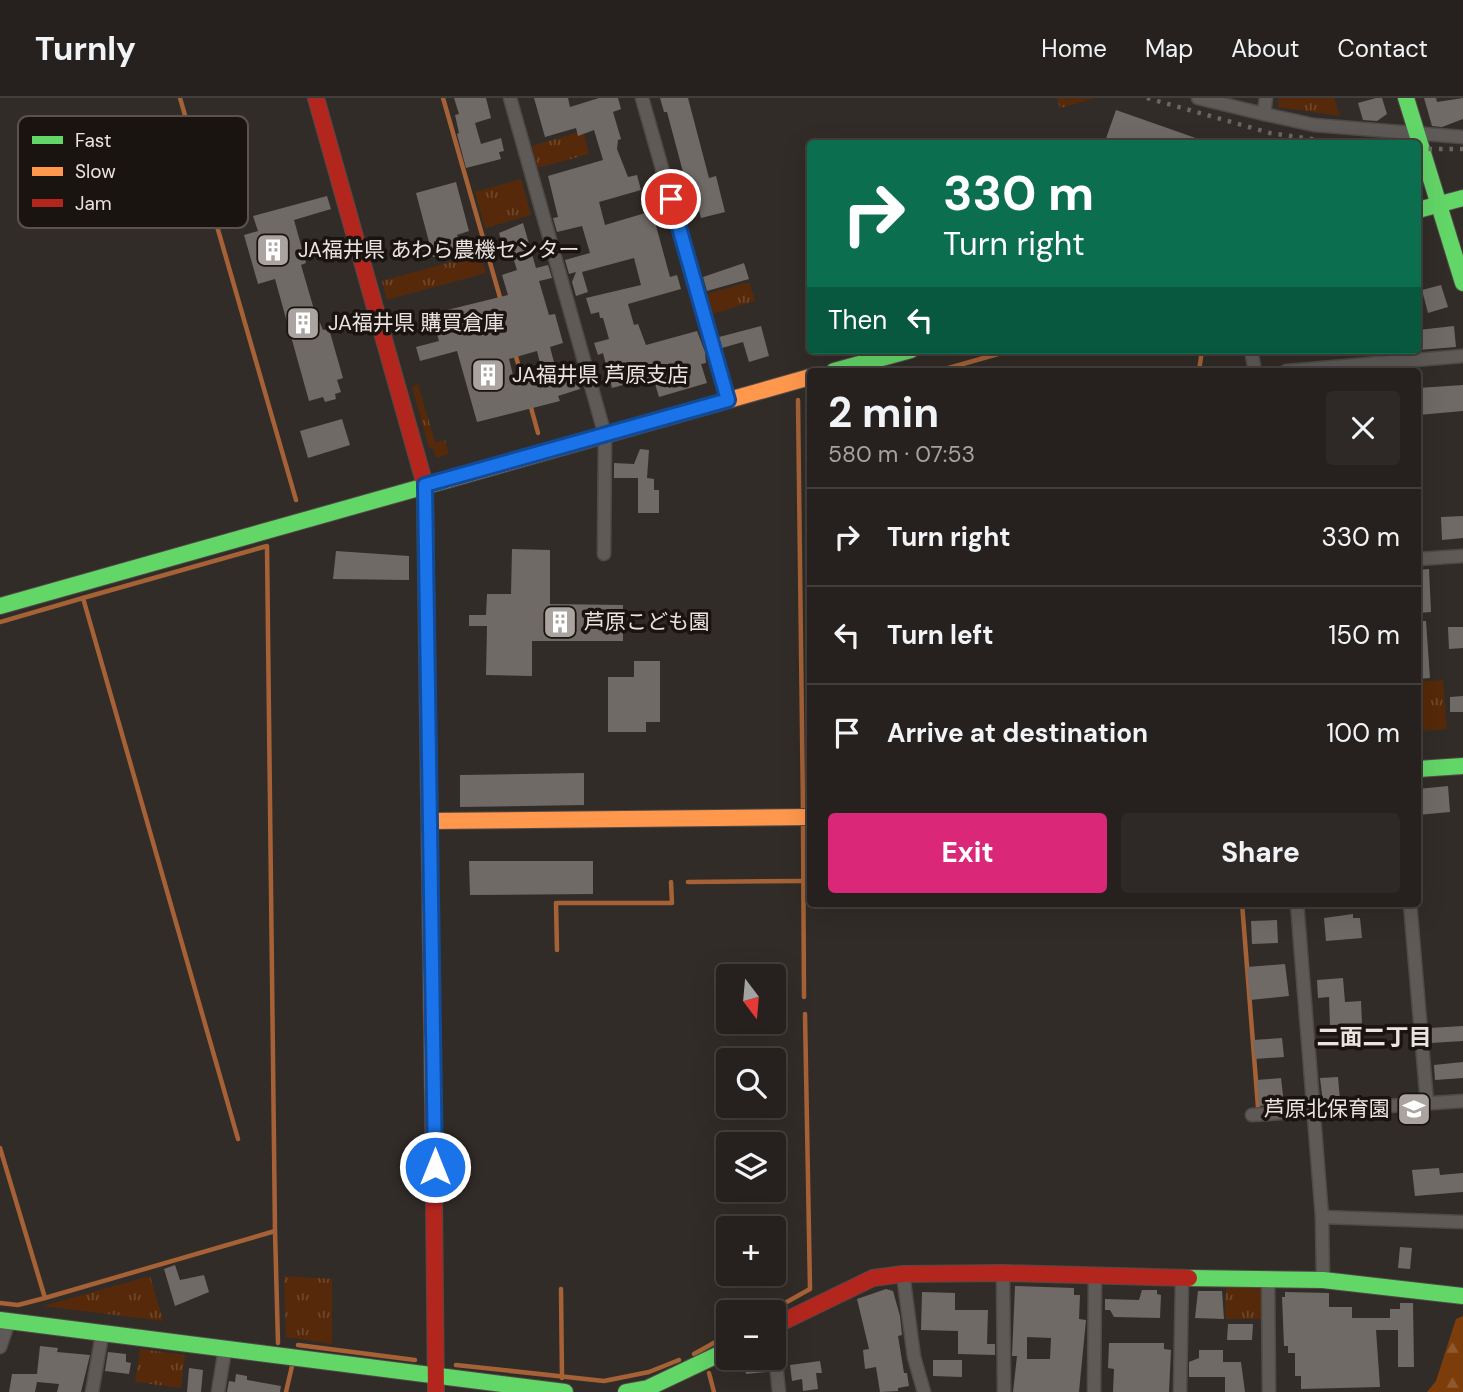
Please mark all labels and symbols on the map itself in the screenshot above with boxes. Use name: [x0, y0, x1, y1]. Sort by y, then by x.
legend: [18, 116, 248, 228]
text: Fast: [75, 128, 111, 153]
text: Slow: [75, 159, 116, 184]
pin: [641, 169, 701, 229]
text: Jam: [75, 191, 112, 216]
building icon: JA福井県 あわら農機センター: [254, 231, 292, 269]
place label: JA福井県 あわら農機センター: [298, 236, 579, 264]
building icon: JA福井県 購買倉庫: [284, 304, 322, 342]
place label: JA福井県 購買倉庫: [328, 309, 504, 337]
building icon: JA福井県 芦原支店: [469, 356, 507, 394]
place label: JA福井県 芦原支店: [512, 361, 688, 389]
building icon: 芦原こども園: [541, 603, 579, 641]
place label: 芦原こども園: [584, 608, 710, 636]
north arrow: [716, 964, 786, 1034]
district label: 二面二丁目: [1317, 1022, 1432, 1052]
school or university icon: 芦原北保育園: [1395, 1090, 1433, 1128]
place label: 芦原北保育園: [1264, 1095, 1390, 1123]
position arrow: [398, 1130, 472, 1204]

